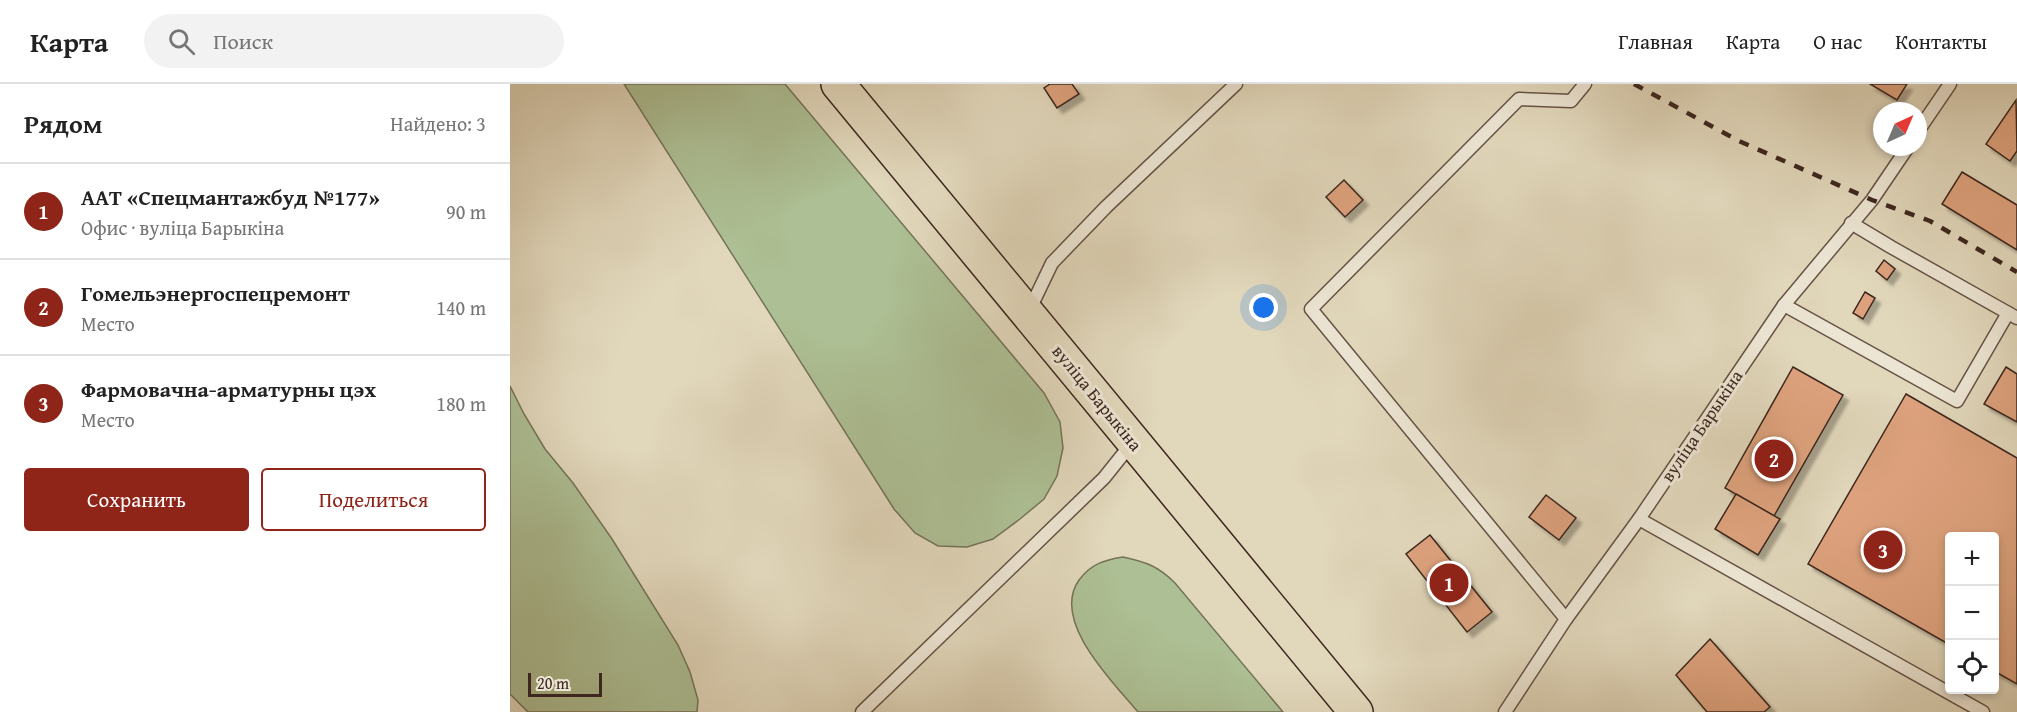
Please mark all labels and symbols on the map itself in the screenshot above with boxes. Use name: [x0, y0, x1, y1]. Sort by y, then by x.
north arrow: [1873, 102, 1927, 156]
your location: [1249, 293, 1278, 322]
street label: вуліца Барыкіна: [1046, 339, 1149, 457]
street label: вуліца Барыкіна: [1654, 364, 1749, 487]
pin: 2: [1754, 436, 1794, 482]
pin: 3: [1864, 528, 1902, 572]
pin: 1: [1430, 560, 1468, 606]
scale bar: [528, 670, 602, 698]

